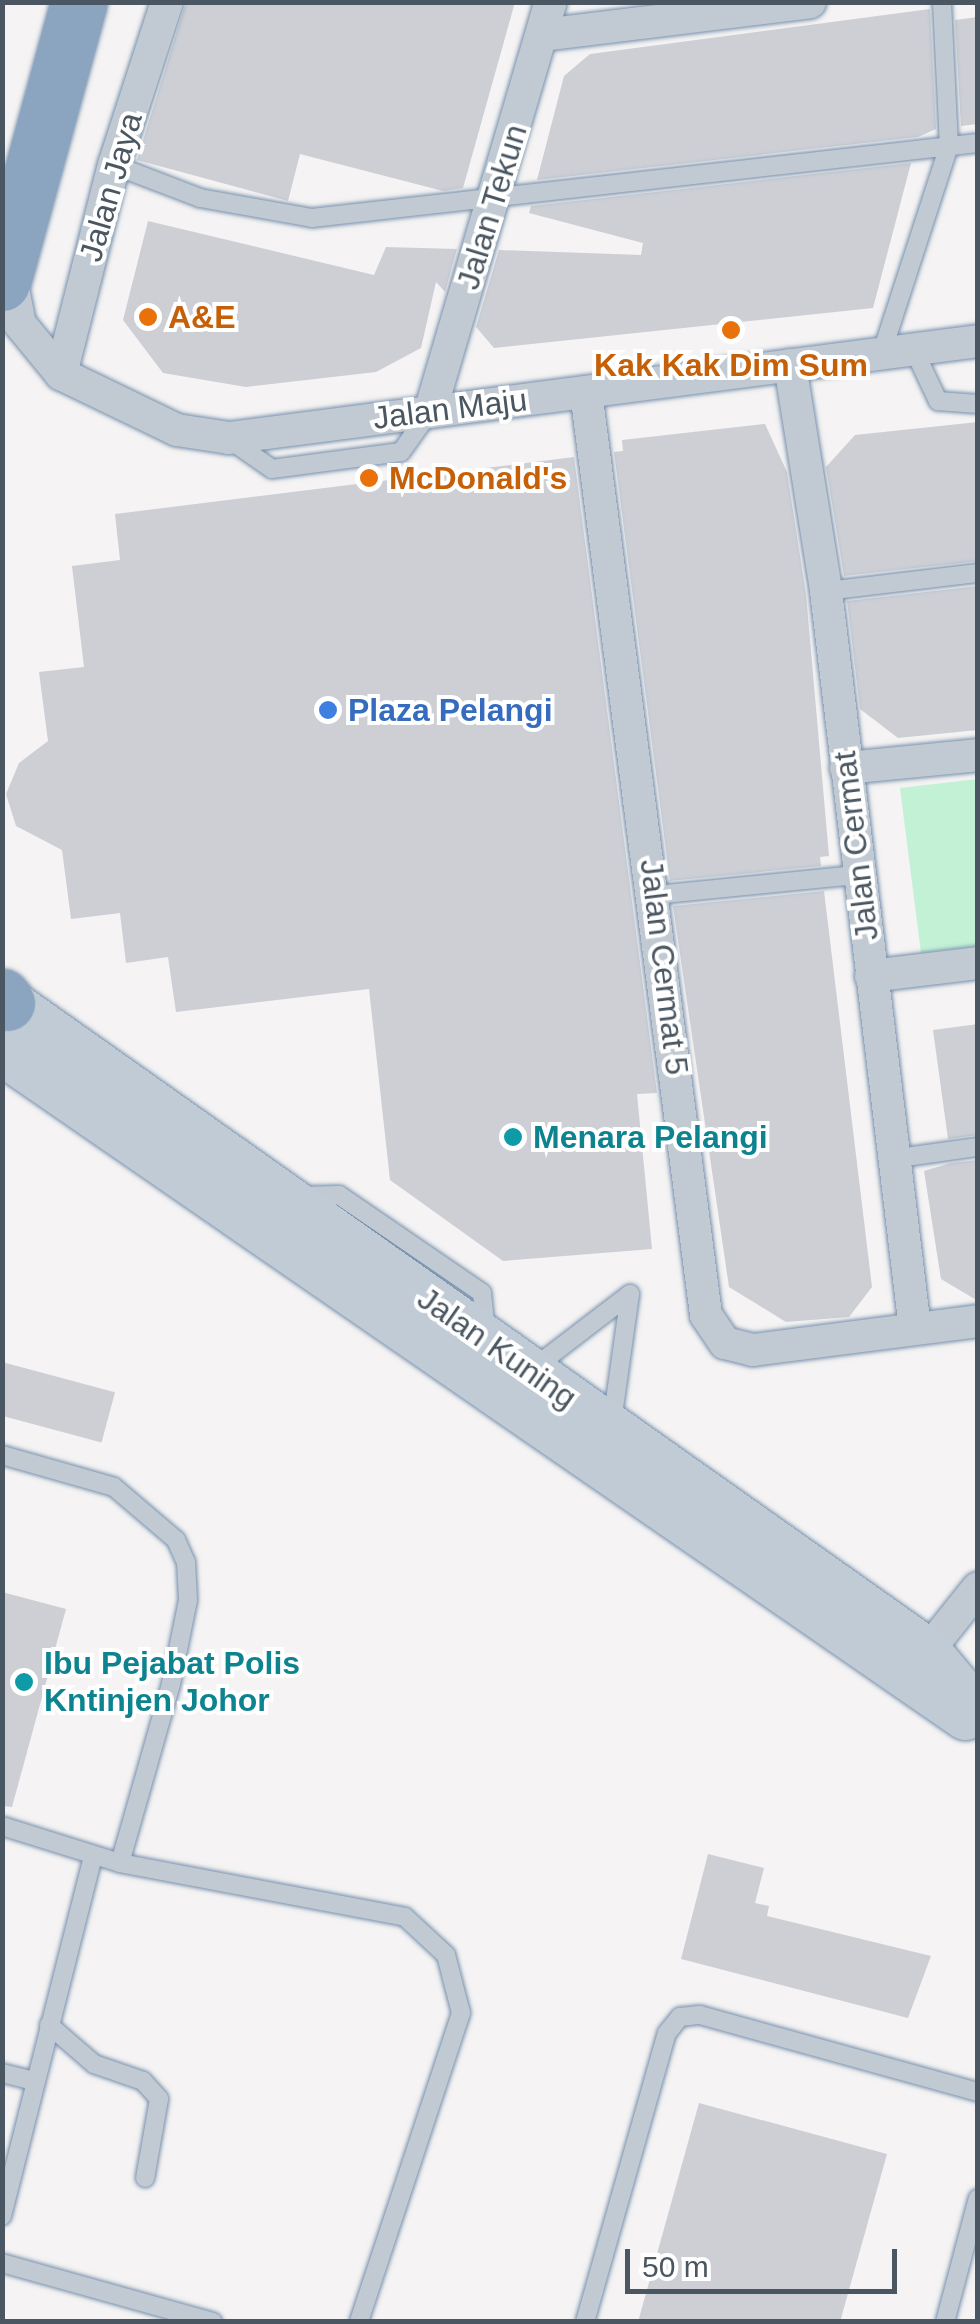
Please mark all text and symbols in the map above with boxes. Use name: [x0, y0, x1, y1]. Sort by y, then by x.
street label: Jalan Jaya: [71, 108, 151, 266]
street label: Jalan Tekun: [449, 120, 535, 294]
place label: A&E: [168, 298, 236, 336]
marker: A&E: [137, 306, 159, 328]
marker: Kak Kak Dim Sum: [720, 319, 742, 341]
place label: Kak Kak Dim Sum: [594, 346, 868, 384]
street label: Jalan Maju: [371, 381, 529, 437]
place label: McDonald's: [389, 459, 567, 497]
marker: McDonald's: [358, 467, 380, 489]
place label: Plaza Pelangi: [348, 691, 553, 729]
marker: Plaza Pelangi: [317, 699, 339, 721]
street label: Jalan Cermat: [825, 749, 887, 943]
street label: Jalan Cermat 5: [632, 857, 696, 1077]
place label: Menara Pelangi: [533, 1118, 768, 1156]
marker: Menara Pelangi: [502, 1126, 524, 1148]
street label: Jalan Kuning: [410, 1279, 584, 1417]
place label: Ibu Pejabat Polis Kntinjen Johor: [44, 1645, 300, 1720]
marker: Ibu Pejabat Polis Kntinjen Johor: [13, 1671, 35, 1693]
scale bar: [630, 2229, 902, 2291]
text: 50 m: [642, 2250, 709, 2283]

